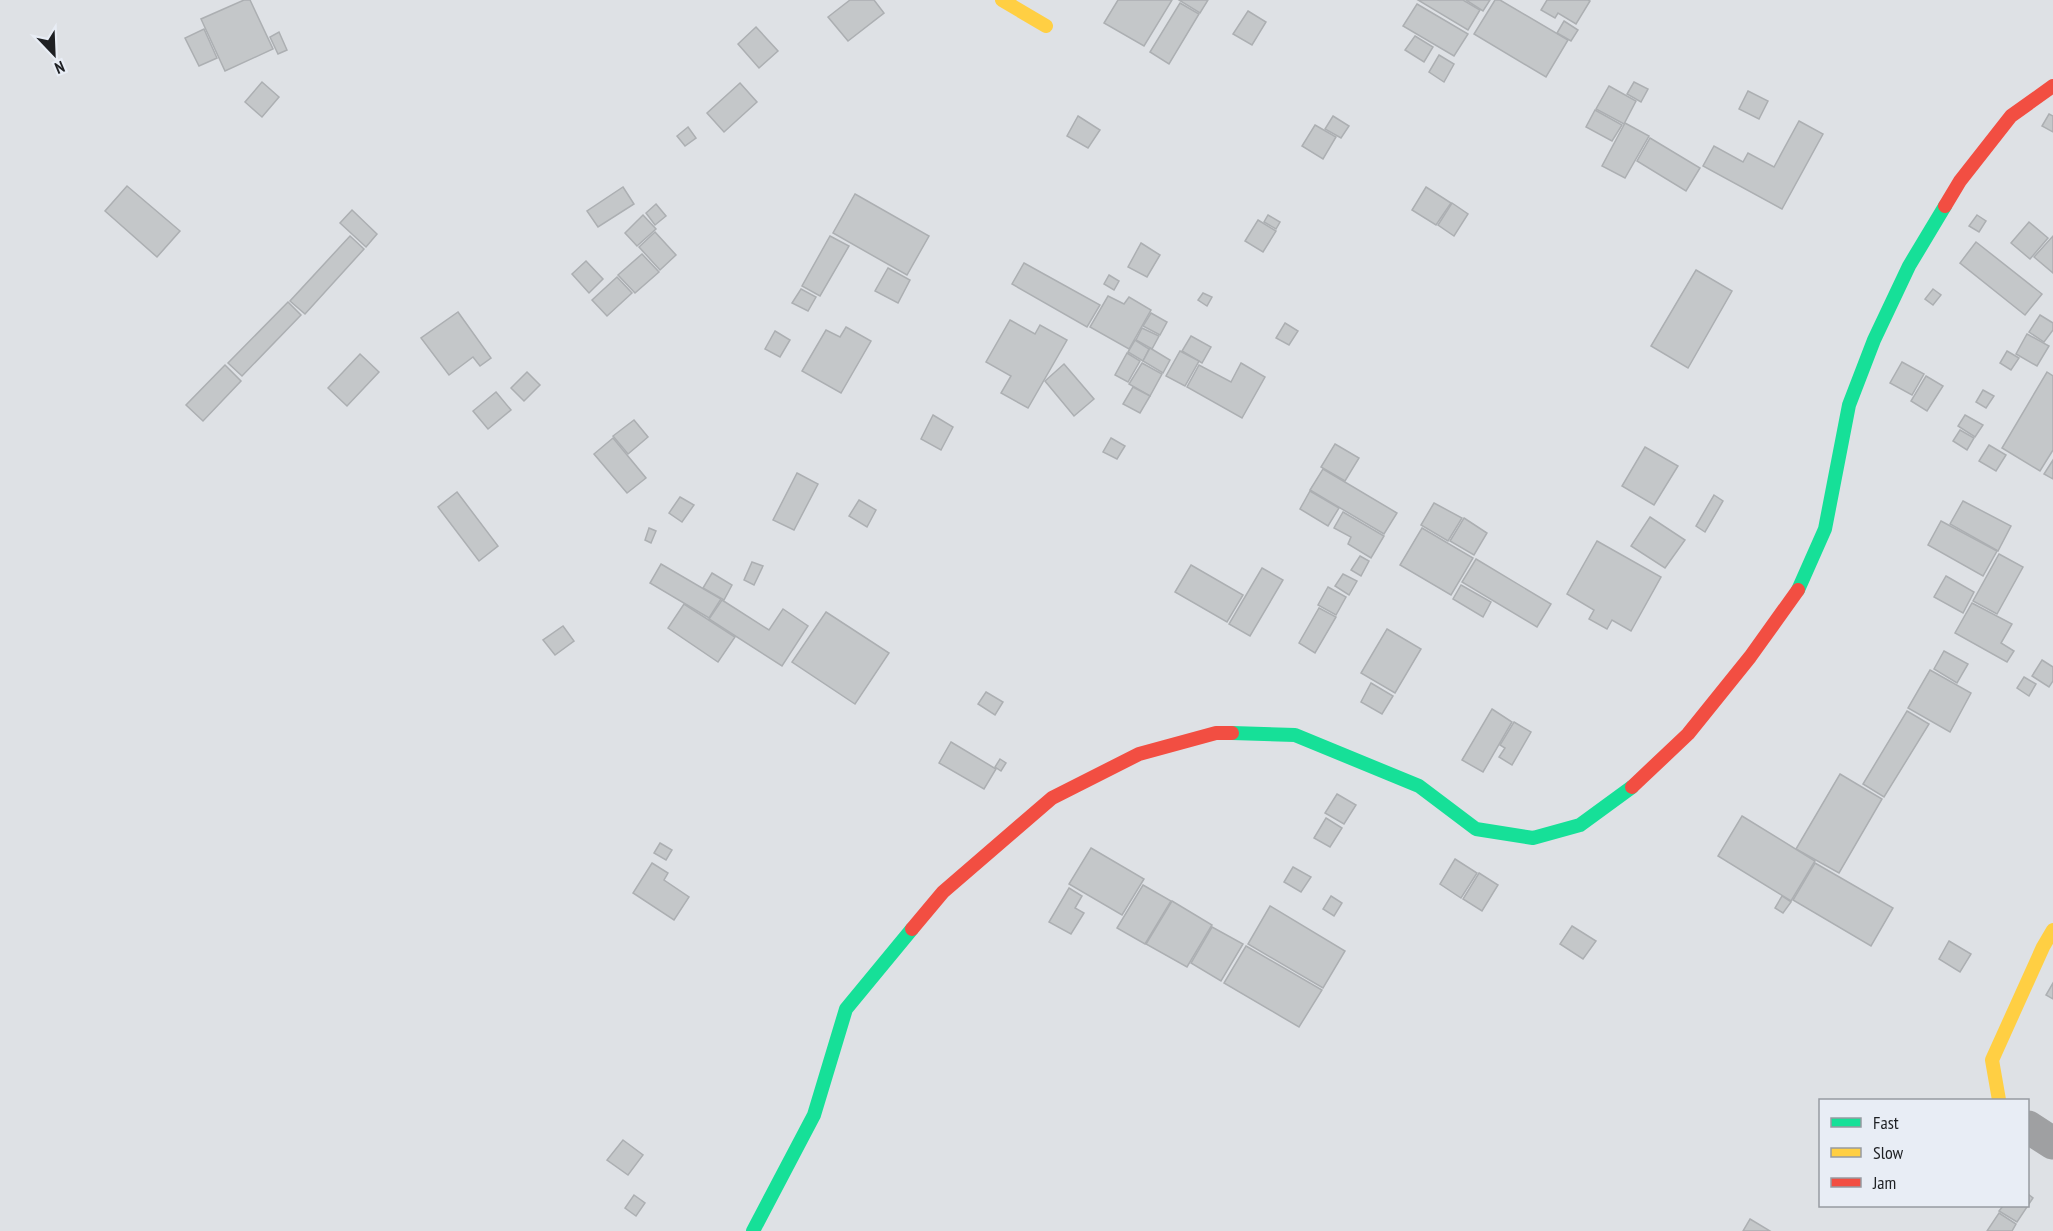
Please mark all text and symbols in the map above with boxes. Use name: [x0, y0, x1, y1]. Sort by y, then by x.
north arrow: [24, 24, 84, 84]
text: N: [52, 57, 68, 79]
legend: [1819, 1099, 2029, 1207]
text: Fast: [1873, 1111, 1899, 1134]
text: Slow: [1873, 1141, 1904, 1164]
text: Jam: [1872, 1171, 1896, 1194]

